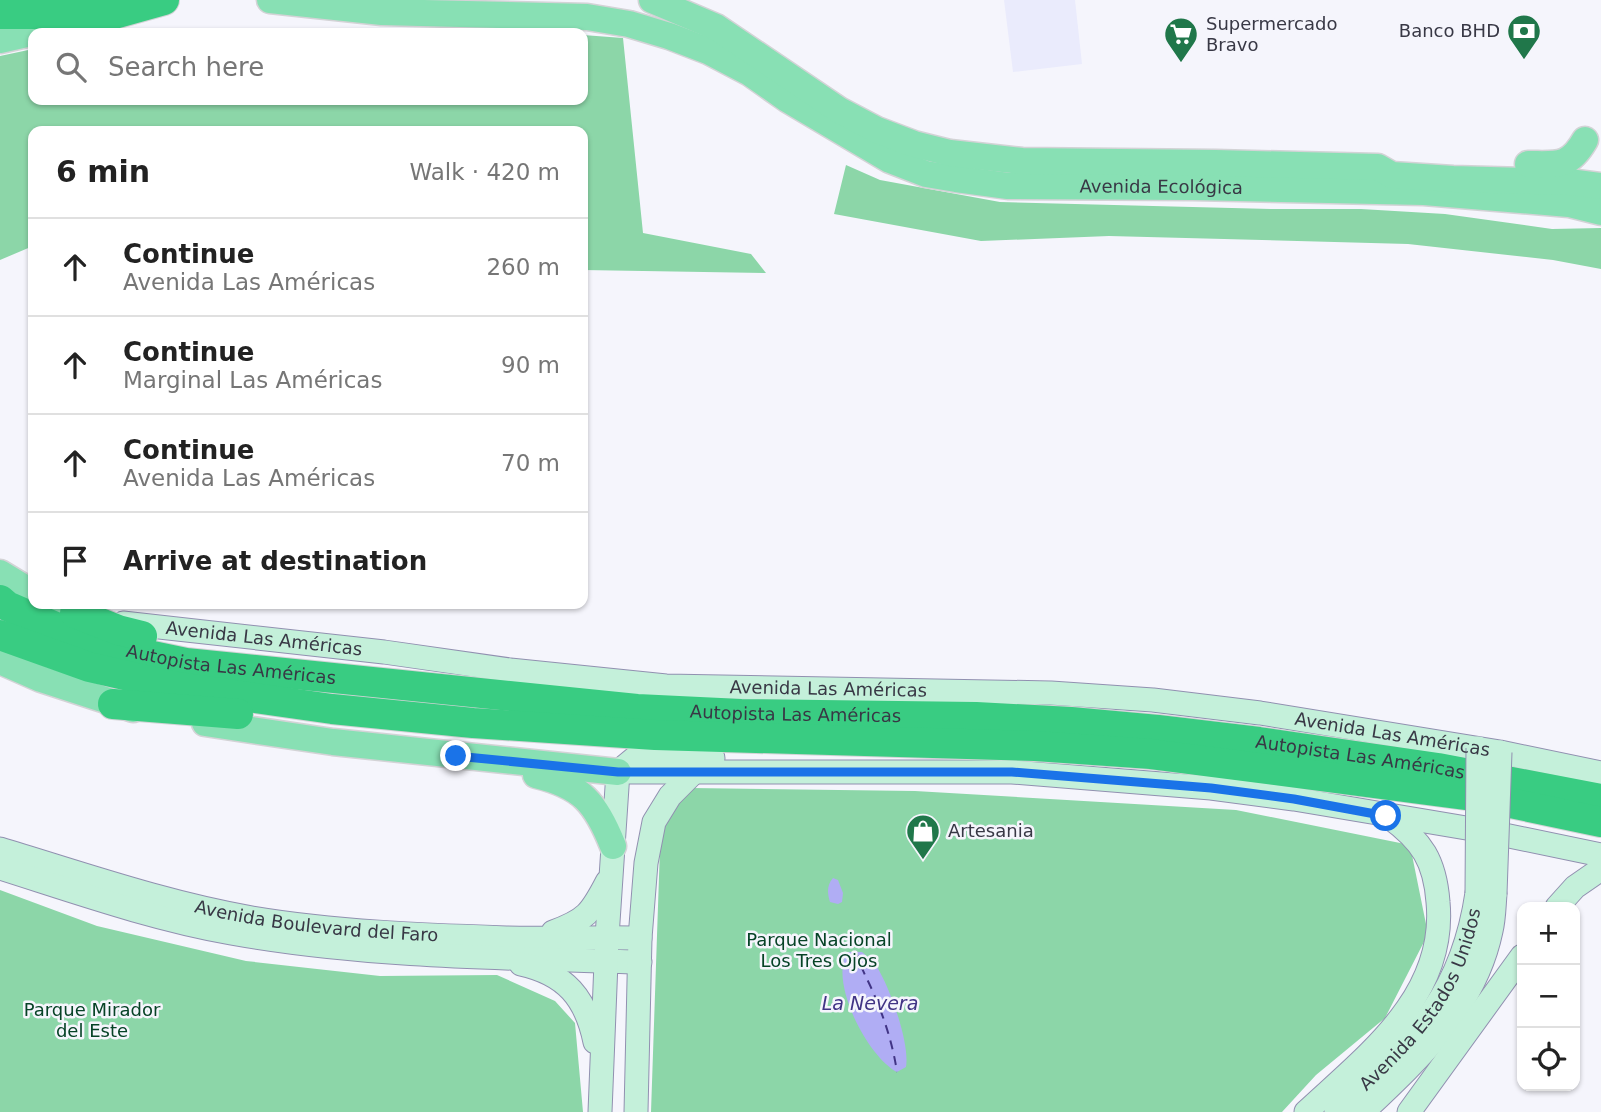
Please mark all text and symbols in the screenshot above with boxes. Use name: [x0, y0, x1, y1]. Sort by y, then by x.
bank icon: Banco BHD: [1505, 12, 1543, 61]
place label: Supermercado Bravo: [1206, 13, 1337, 55]
supermarket icon: Supermercado Bravo: [1162, 15, 1200, 64]
place label: Banco BHD: [1399, 20, 1500, 41]
search box: [28, 28, 588, 105]
icon: search: [52, 48, 90, 86]
text: Search here: [108, 52, 264, 82]
text: 6 min: [56, 154, 150, 189]
text: Walk · 420 m: [409, 159, 560, 185]
street label: Avenida Ecológica: [1080, 175, 1243, 198]
text: Continue: [123, 239, 254, 269]
icon: ahead: [56, 248, 94, 286]
text: 260 m: [486, 254, 560, 280]
text: Avenida Las Américas: [123, 269, 375, 295]
text: Continue: [123, 337, 254, 367]
icon: ahead: [56, 346, 94, 384]
text: 90 m: [501, 352, 560, 378]
text: Marginal Las Américas: [123, 367, 382, 393]
text: Continue: [123, 435, 254, 465]
icon: ahead: [56, 444, 94, 482]
text: 70 m: [501, 450, 560, 476]
text: Avenida Las Américas: [123, 465, 375, 491]
icon: arrive: [56, 542, 94, 580]
text: Arrive at destination: [123, 546, 427, 576]
street label: Avenida Las Américas: [165, 617, 364, 660]
street label: Autopista Las Américas: [125, 640, 337, 688]
street label: Avenida Las Américas: [729, 676, 927, 701]
street label: Autopista Las Américas: [689, 701, 901, 726]
street label: Avenida Las Américas: [1293, 708, 1492, 760]
street label: Autopista Las Américas: [1254, 731, 1467, 783]
route end: [440, 740, 471, 771]
route start: [1370, 800, 1401, 831]
shop icon: Artesania: [904, 812, 942, 861]
place label: Artesania: [948, 820, 1034, 841]
street label: Avenida Boulevard del Faro: [193, 895, 439, 945]
map controls: [1517, 902, 1580, 1091]
button: +: [1517, 902, 1580, 965]
street label: Avenida Estados Unidos: [1355, 906, 1484, 1094]
park label: Parque Nacional Los Tres Ojos: [746, 929, 892, 971]
button: −: [1517, 965, 1580, 1028]
water label: La Nevera: [822, 992, 918, 1014]
park label: Parque Mirador del Este: [24, 999, 161, 1041]
button: locate: [1517, 1028, 1580, 1091]

